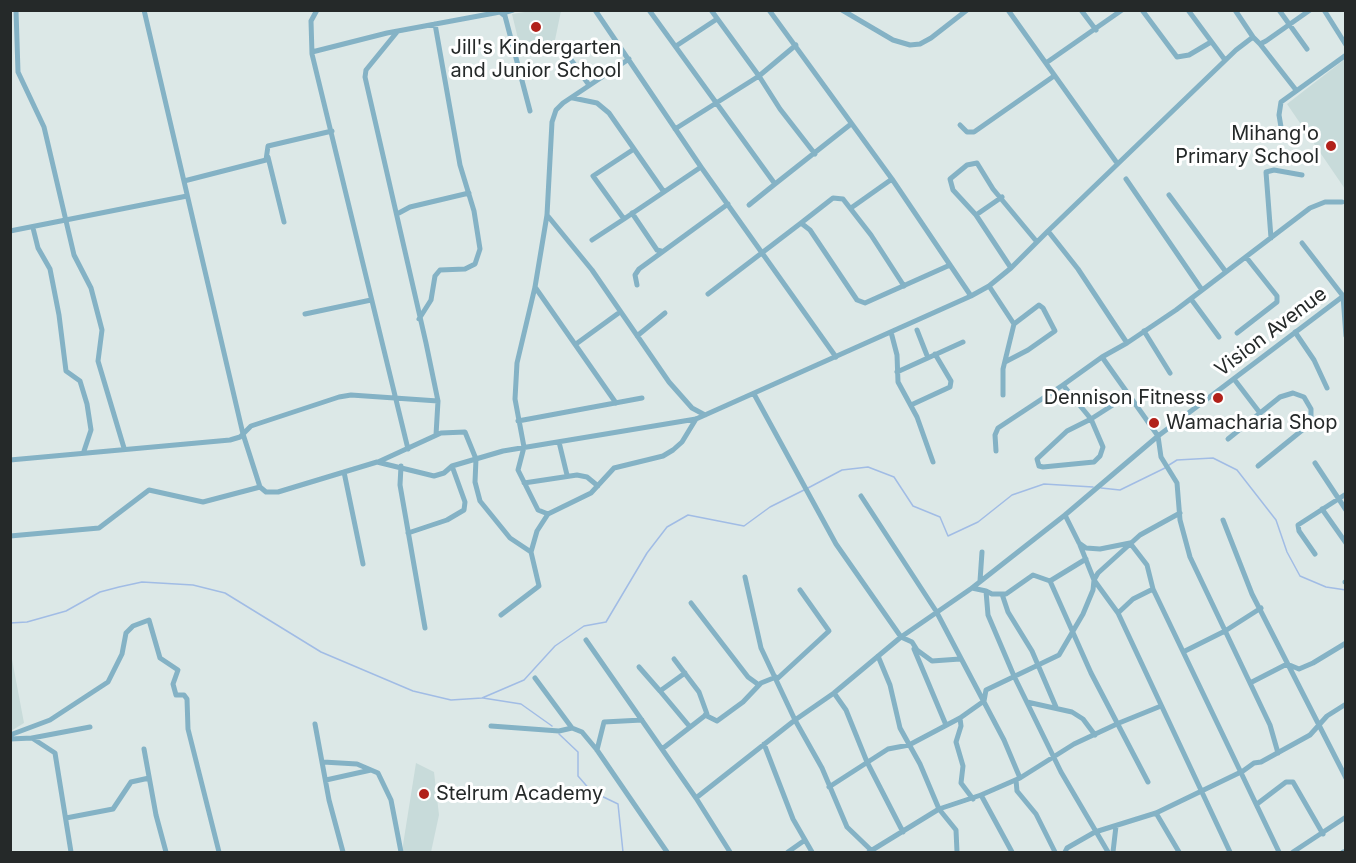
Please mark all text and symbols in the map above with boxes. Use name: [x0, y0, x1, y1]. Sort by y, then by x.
marker: Jill's Kindergarten and Junior School: [529, 20, 543, 34]
place label: Jill's Kindergarten and Junior School: [451, 36, 621, 83]
place label: Mihang'o Primary School: [1175, 122, 1319, 169]
marker: Mihang'o Primary School: [1324, 139, 1338, 153]
street label: Vision Avenue: [1210, 282, 1332, 382]
place label: Dennison Fitness: [1044, 386, 1206, 410]
marker: Dennison Fitness: [1211, 391, 1225, 405]
place label: Wamacharia Shop: [1166, 411, 1338, 435]
marker: Wamacharia Shop: [1147, 416, 1161, 430]
place label: Stelrum Academy: [436, 782, 603, 806]
marker: Stelrum Academy: [417, 787, 431, 801]

